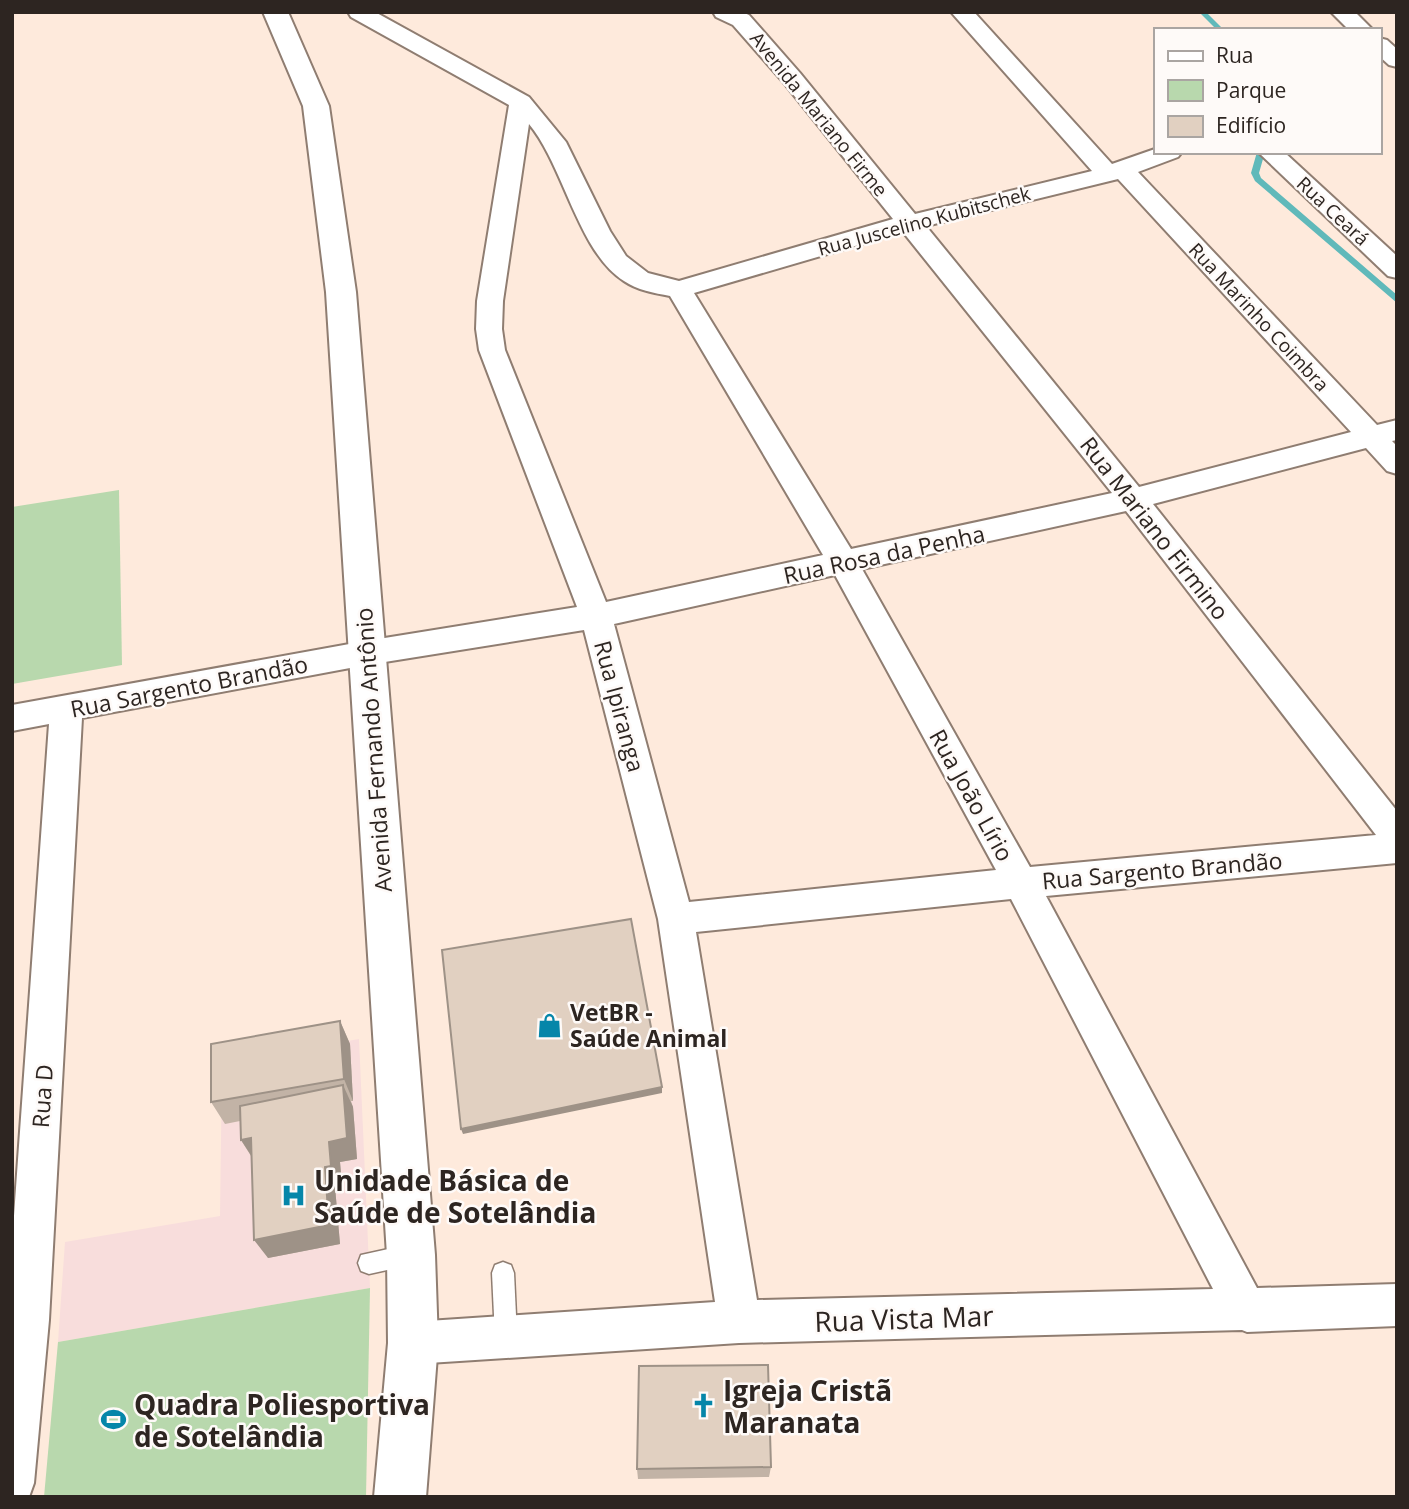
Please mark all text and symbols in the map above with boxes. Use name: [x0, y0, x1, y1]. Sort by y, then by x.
street label: Avenida Mariano Firme: [744, 26, 894, 202]
legend: [1154, 28, 1381, 154]
text: Rua: [1216, 41, 1254, 69]
text: Parque: [1216, 76, 1286, 104]
text: Edifício: [1216, 111, 1286, 139]
street label: Rua Ceará: [1291, 171, 1375, 251]
street label: Rua Juscelino Kubitschek: [815, 180, 1033, 262]
street label: Rua Marinho Coimbra: [1183, 237, 1335, 397]
street label: Rua Mariano Firmino: [1073, 430, 1237, 626]
street label: Rua Rosa da Penha: [780, 517, 988, 591]
street label: Avenida Fernando Antônio: [347, 607, 399, 893]
street label: Rua Ipiranga: [587, 637, 653, 775]
street label: Rua Sargento Brandão: [68, 647, 310, 725]
street label: Rua João Lírio: [922, 723, 1022, 867]
street label: Rua Sargento Brandão: [1040, 844, 1284, 896]
place label: VetBR - Saúde Animal: [570, 996, 727, 1054]
shop icon: VetBR - Saúde Animal: [536, 1011, 564, 1039]
street label: Rua D: [24, 1063, 60, 1129]
place label: Unidade Básica de Saúde de Sotelândia: [314, 1161, 596, 1231]
hospital icon: Unidade Básica de Saúde de Sotelândia: [280, 1182, 308, 1210]
street label: Rua Vista Mar: [814, 1296, 995, 1340]
place label: Igreja Cristã Maranata: [723, 1371, 892, 1441]
place label: Quadra Poliesportiva de Sotelândia: [134, 1385, 430, 1455]
church icon: Igreja Cristã Maranata: [689, 1392, 717, 1420]
sports icon: Quadra Poliesportiva de Sotelândia: [100, 1406, 128, 1434]

